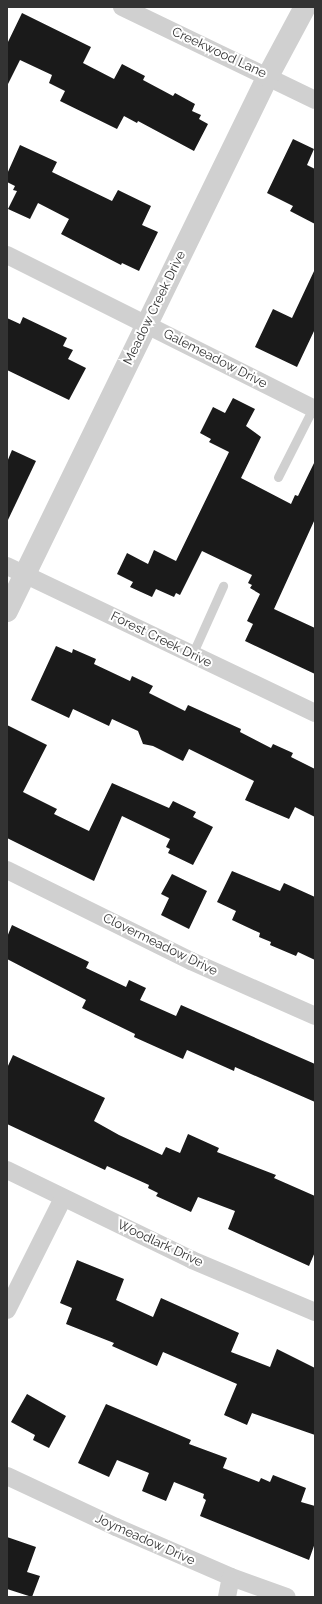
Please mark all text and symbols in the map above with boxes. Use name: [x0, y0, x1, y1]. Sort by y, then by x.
street label: Creekwood Lane: [169, 24, 269, 82]
street label: Meadow Creek Drive: [121, 248, 189, 368]
street label: Galemeadow Drive: [160, 326, 270, 392]
street label: Forest Creek Drive: [108, 609, 214, 671]
street label: Clovermeadow Drive: [100, 910, 220, 980]
street label: Woodlark Drive: [115, 1217, 205, 1271]
street label: Joymeadow Drive: [93, 1511, 197, 1569]

